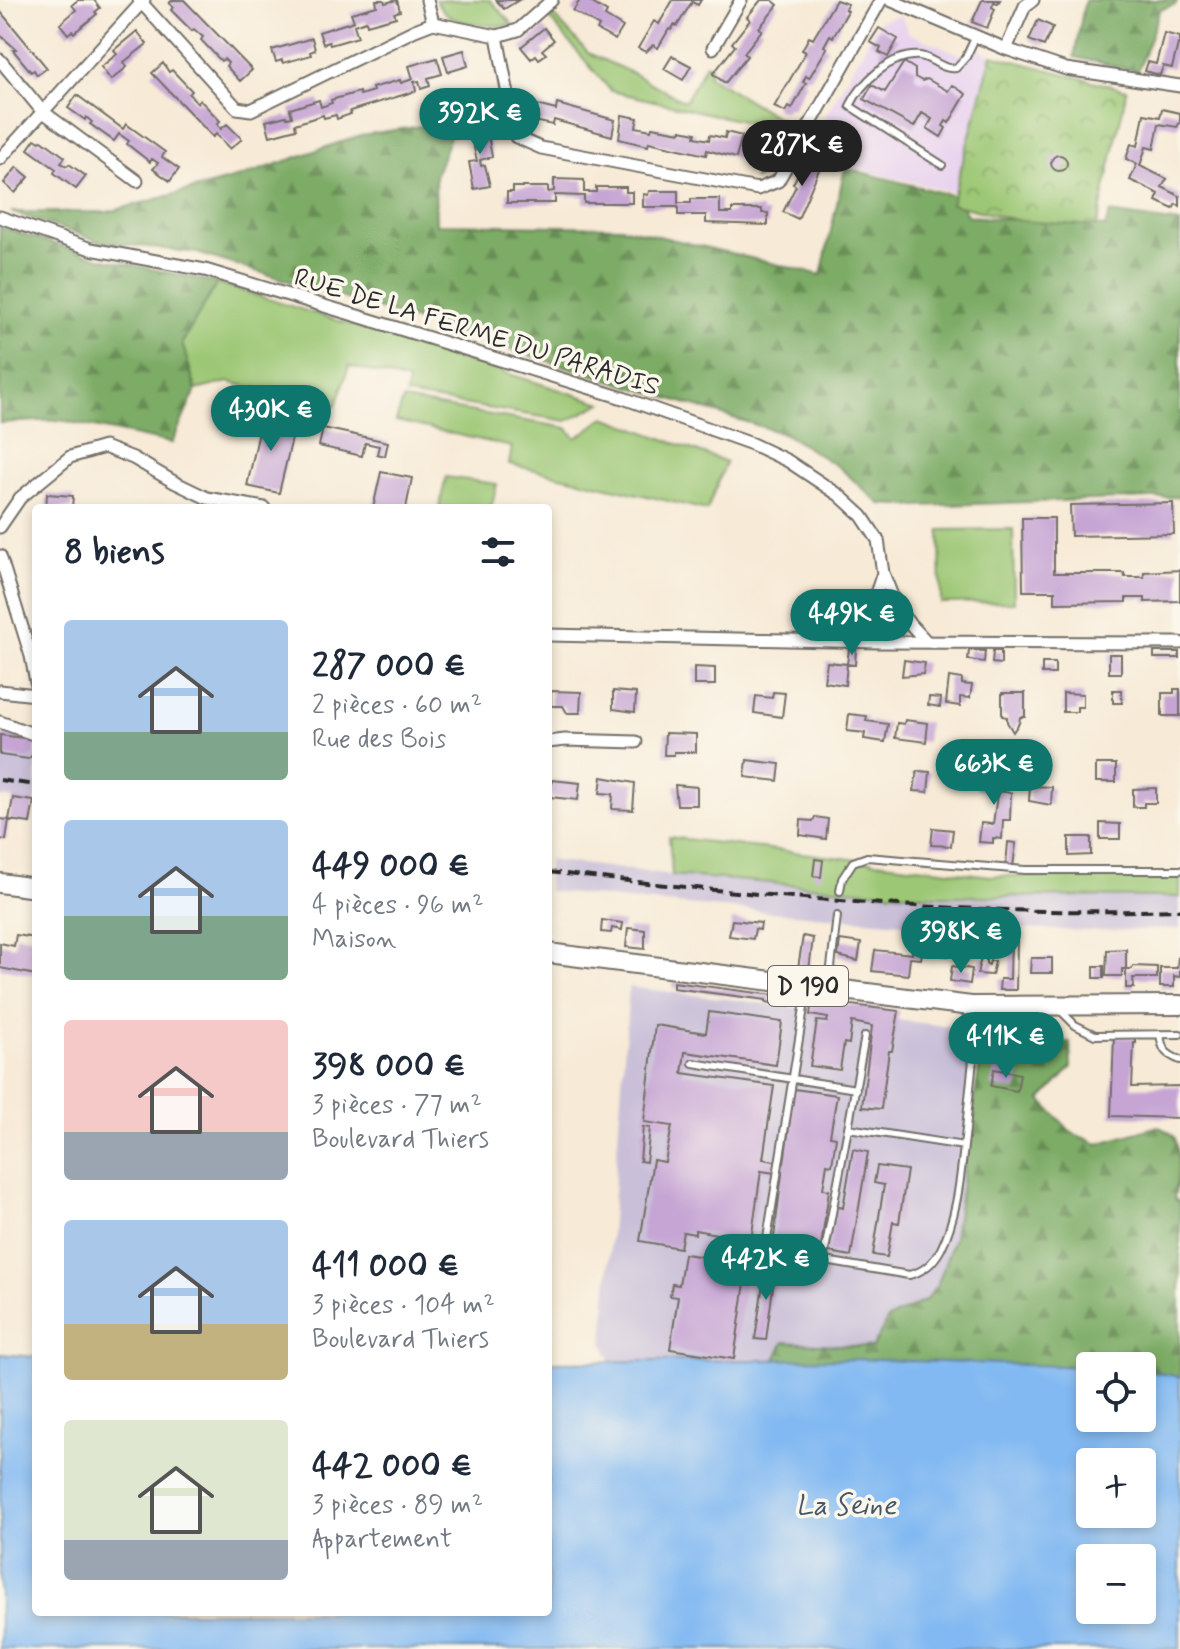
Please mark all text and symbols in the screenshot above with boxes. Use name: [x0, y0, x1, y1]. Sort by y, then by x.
pin: 392K €: [415, 88, 545, 156]
text: 392K €: [437, 97, 523, 131]
pin: 287K €: [737, 120, 867, 188]
text: 287K €: [760, 129, 844, 163]
street label: RUE DE LA FERME DU PARADIS: [290, 261, 663, 405]
pin: 430K €: [206, 385, 336, 453]
text: 430K €: [229, 394, 313, 428]
text: 8 biens: [64, 530, 165, 575]
icon: filters: [476, 530, 520, 574]
pin: 449K €: [787, 589, 917, 657]
text: 449K €: [808, 598, 896, 632]
text: 287 000 €: [312, 644, 466, 689]
icon: home: [128, 652, 224, 748]
text: 2 pièces · 60 m²: [312, 689, 482, 723]
text: Rue des Bois: [312, 723, 446, 757]
pin: 663K €: [929, 739, 1059, 807]
text: 663K €: [954, 748, 1034, 782]
text: 449 000 €: [312, 844, 470, 889]
icon: home: [128, 852, 224, 948]
text: 4 pièces · 96 m²: [312, 889, 483, 923]
pin: 398K €: [896, 907, 1026, 975]
text: 398K €: [919, 916, 1003, 950]
text: Maison: [312, 923, 396, 957]
road number: D 190: [768, 966, 848, 1006]
pin: 411K €: [941, 1012, 1071, 1080]
text: 411K €: [967, 1021, 1045, 1055]
text: 398 000 €: [312, 1044, 466, 1089]
icon: home: [128, 1052, 224, 1148]
text: 3 pièces · 77 m²: [312, 1089, 482, 1123]
text: Boulevard Thiers: [312, 1123, 489, 1157]
pin: 442K €: [701, 1234, 831, 1302]
text: 442K €: [722, 1243, 810, 1277]
text: 411 000 €: [312, 1244, 459, 1289]
icon: home: [128, 1252, 224, 1348]
text: 3 pièces · 104 m²: [312, 1289, 495, 1323]
text: Boulevard Thiers: [312, 1323, 489, 1357]
map controls: [1076, 1352, 1156, 1624]
button: locate: [1076, 1352, 1156, 1432]
text: 442 000 €: [312, 1444, 472, 1489]
button: +: [1076, 1448, 1156, 1528]
icon: home: [128, 1452, 224, 1548]
water label: La Seine: [796, 1488, 898, 1525]
text: 3 pièces · 89 m²: [312, 1489, 483, 1523]
text: Appartement: [312, 1523, 452, 1557]
button: −: [1076, 1544, 1156, 1624]

